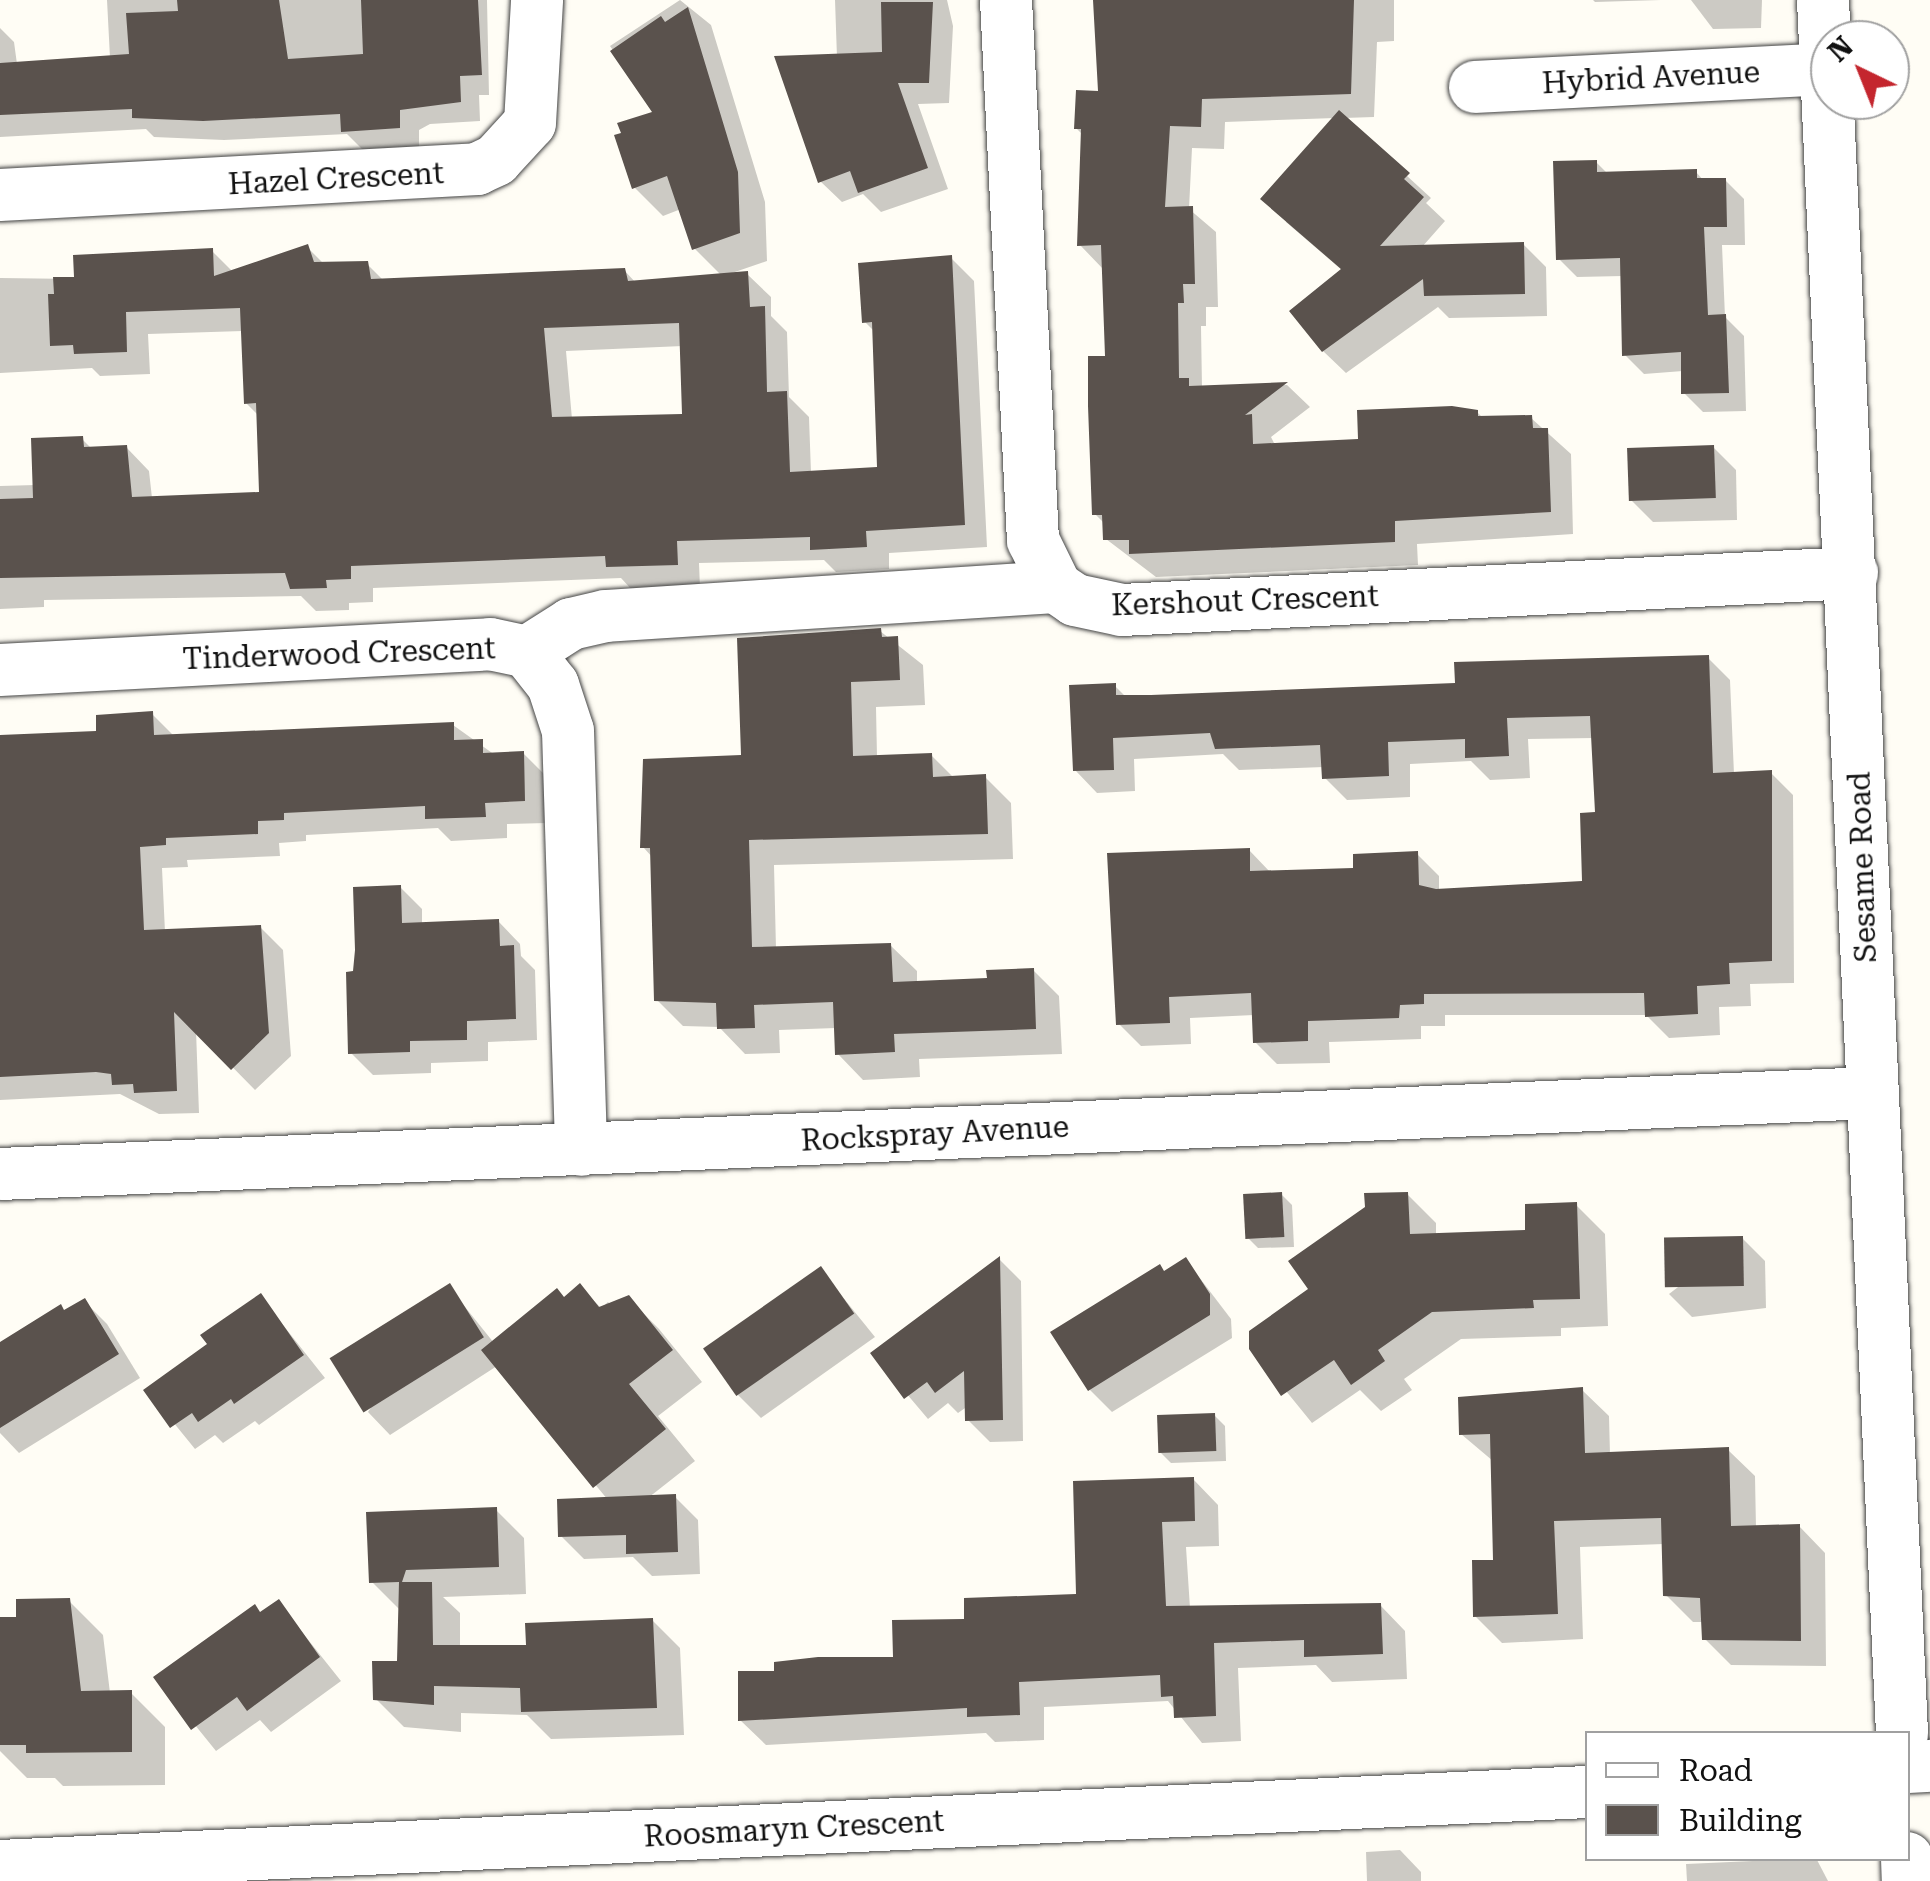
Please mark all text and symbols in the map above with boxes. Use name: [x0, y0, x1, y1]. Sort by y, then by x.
north arrow: [1810, 20, 1910, 120]
text: N: [1821, 30, 1860, 69]
street label: Hybrid Avenue: [1541, 54, 1761, 102]
street label: Hazel Crescent: [227, 155, 445, 203]
street label: Kershout Crescent: [1111, 578, 1379, 624]
street label: Tinderwood Crescent: [182, 631, 496, 677]
street label: Sesame Road: [1842, 771, 1884, 963]
street label: Rockspray Avenue: [800, 1109, 1070, 1159]
legend: [1585, 1731, 1910, 1861]
text: Road: [1679, 1753, 1753, 1788]
street label: Roosmaryn Crescent: [643, 1803, 945, 1855]
text: Building: [1679, 1803, 1802, 1838]

